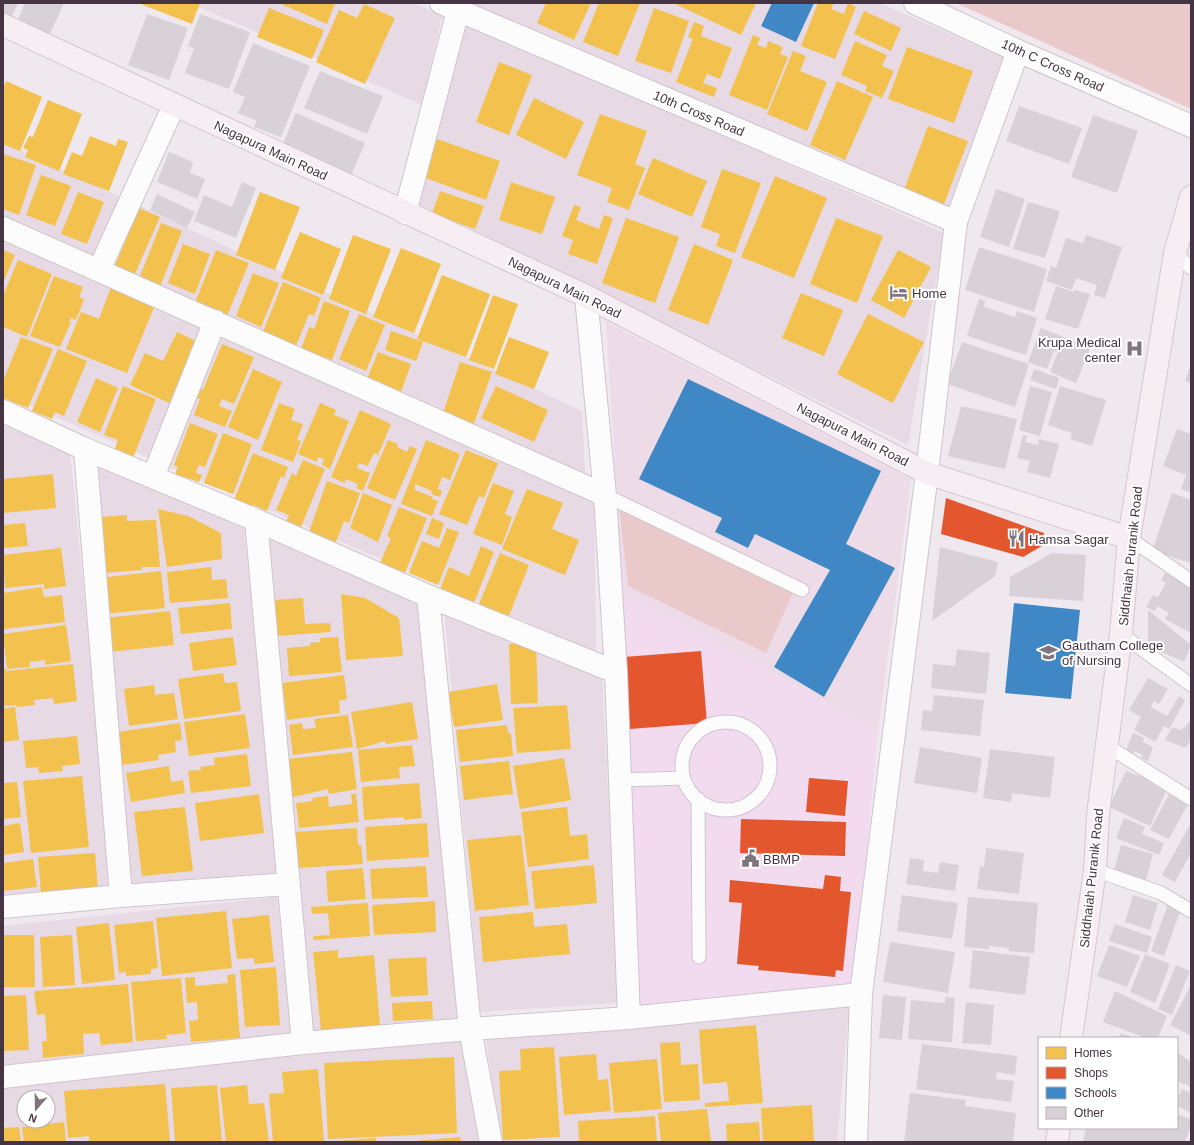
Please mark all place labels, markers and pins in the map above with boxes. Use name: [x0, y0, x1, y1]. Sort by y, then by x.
hotel icon: Home: [889, 283, 909, 303]
place label: Home: [912, 286, 947, 301]
place label: Krupa Medical center: [1038, 335, 1122, 365]
hospital icon: Krupa Medical center: [1124, 339, 1144, 359]
restaurant icon: Hamsa Sagar: [1006, 529, 1026, 549]
place label: Hamsa Sagar: [1029, 532, 1109, 547]
place label: Gautham College of Nursing: [1062, 638, 1163, 668]
school or university icon: Gautham College of Nursing: [1039, 642, 1059, 662]
public building icon: BBMP: [740, 849, 760, 869]
place label: BBMP: [763, 852, 800, 867]

